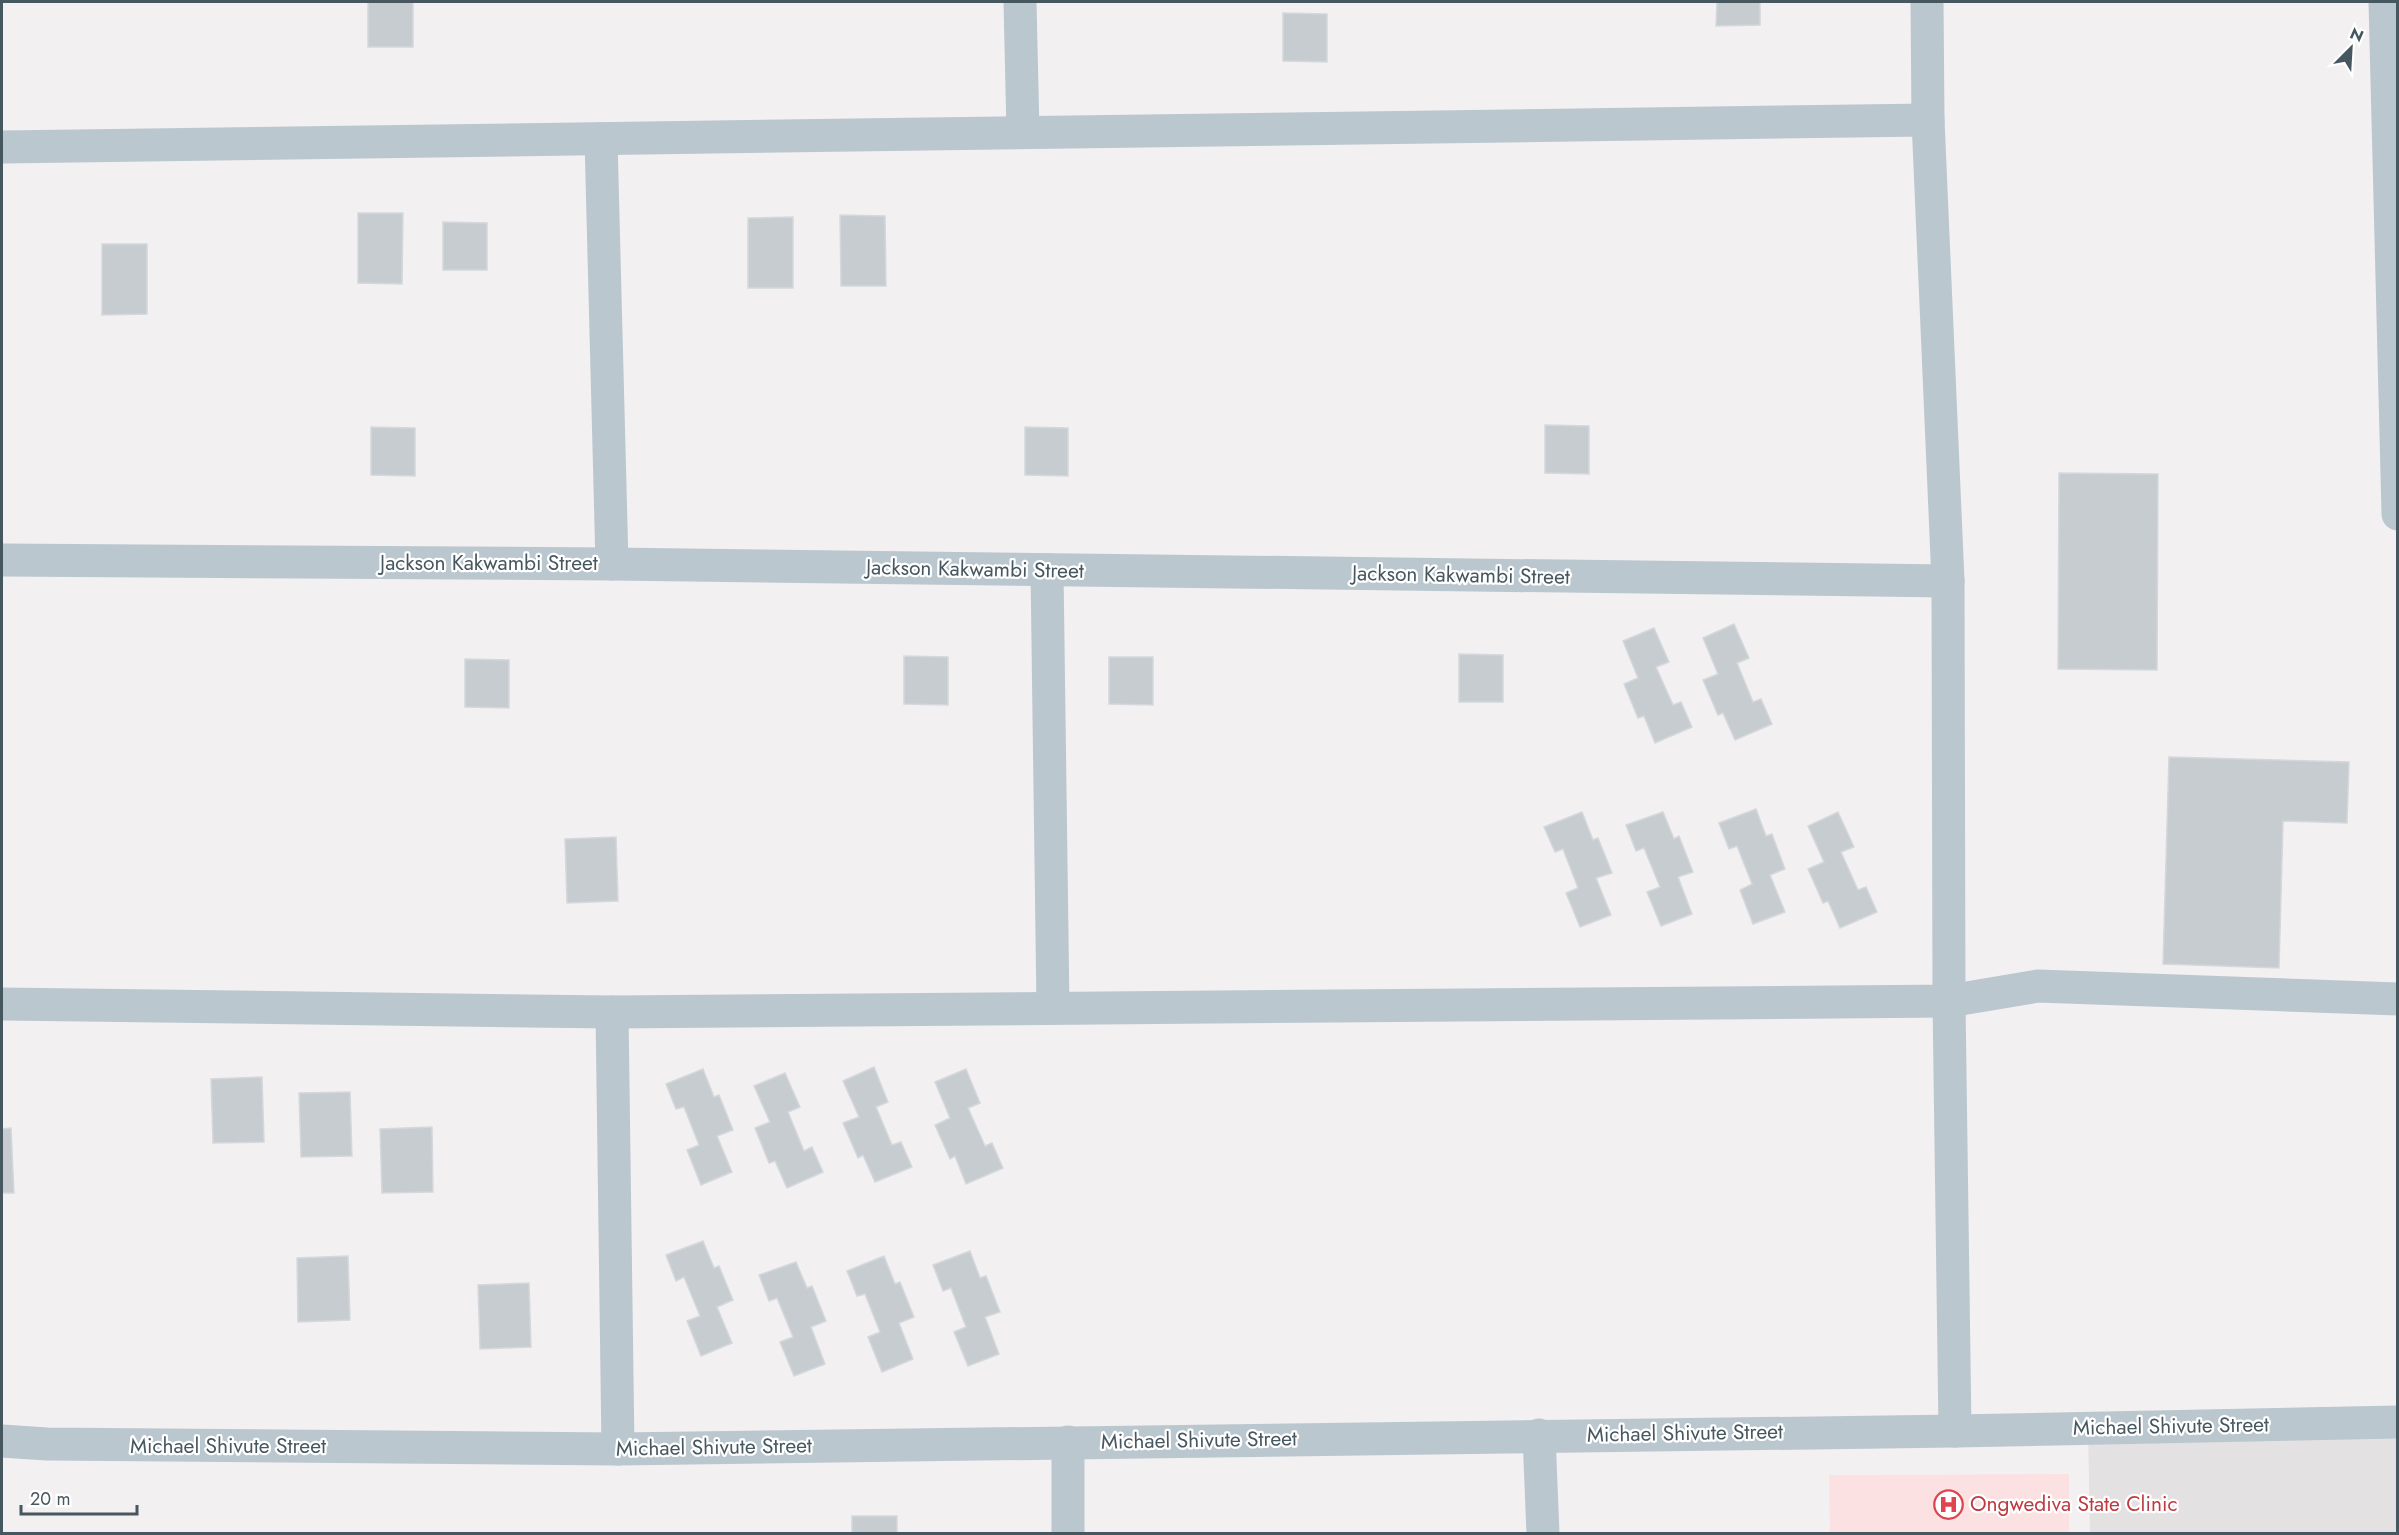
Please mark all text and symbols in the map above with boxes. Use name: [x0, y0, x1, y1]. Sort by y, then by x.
north arrow: [2321, 18, 2381, 78]
text: N: [2346, 22, 2367, 48]
street label: Jackson Kakwambi Street: [377, 548, 598, 578]
street label: Jackson Kakwambi Street: [863, 552, 1084, 586]
street label: Jackson Kakwambi Street: [1349, 558, 1570, 592]
street label: Michael Shivute Street: [2073, 1409, 2269, 1443]
street label: Michael Shivute Street: [1587, 1416, 1783, 1450]
street label: Michael Shivute Street: [1101, 1423, 1297, 1457]
street label: Michael Shivute Street: [616, 1430, 812, 1464]
street label: Michael Shivute Street: [130, 1431, 326, 1461]
scale bar: [21, 1478, 136, 1516]
text: 20 m: [30, 1486, 70, 1512]
hospital icon: Ongwediva State Clinic: [1933, 1488, 1965, 1520]
place label: Ongwediva State Clinic: [1970, 1489, 2177, 1519]

